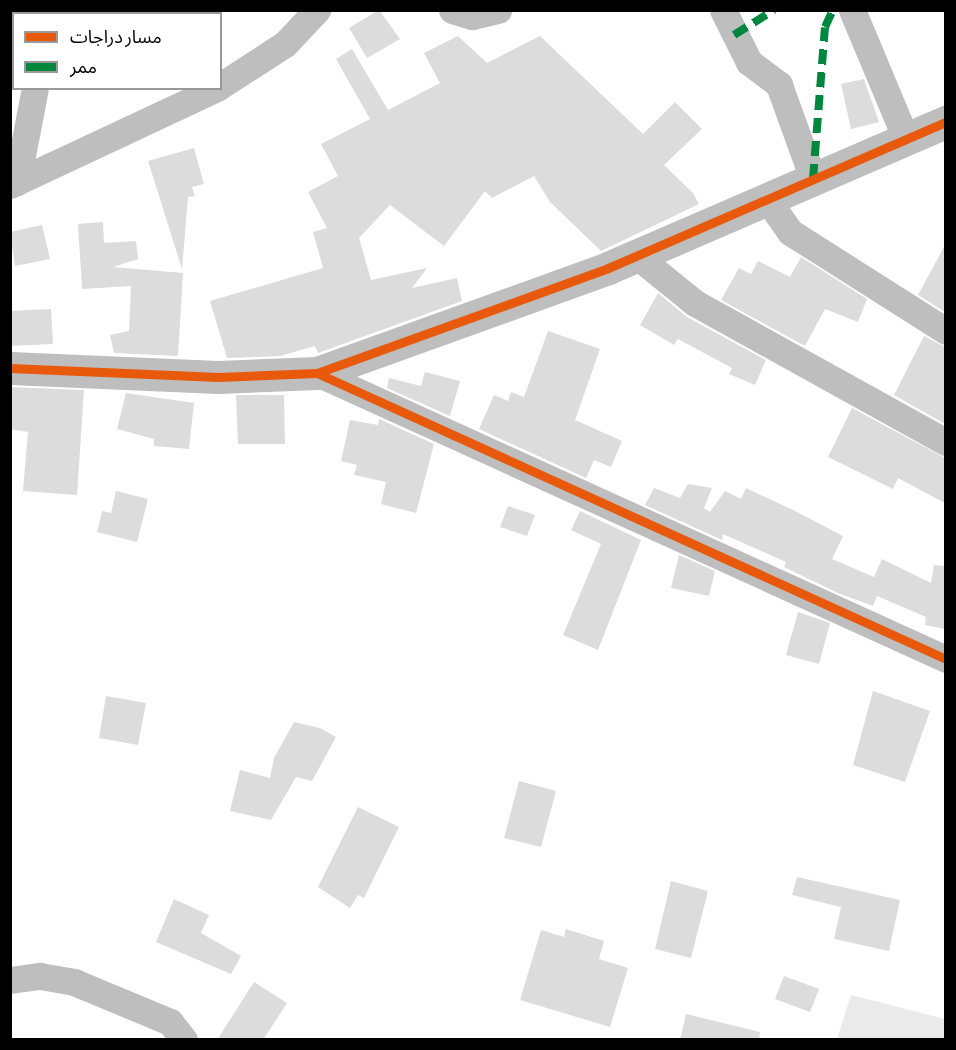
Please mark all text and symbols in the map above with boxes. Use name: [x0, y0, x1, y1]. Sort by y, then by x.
legend: [12, 12, 222, 90]
text: مسار دراجات: [70, 26, 162, 47]
text: ممر: [70, 56, 97, 77]

